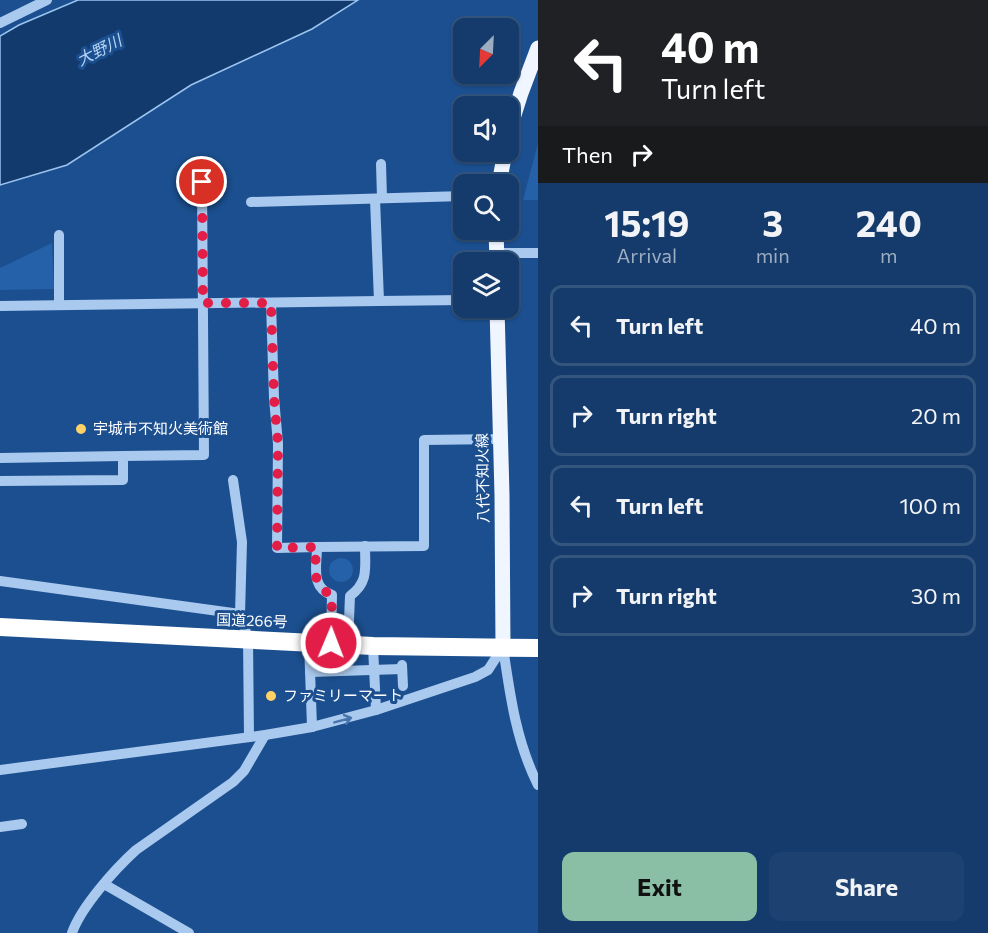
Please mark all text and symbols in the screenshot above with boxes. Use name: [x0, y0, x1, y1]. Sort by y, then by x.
north arrow: [453, 18, 519, 84]
map controls: [453, 18, 519, 318]
text: 40 m: [661, 20, 759, 72]
icon: left: [562, 24, 640, 102]
water label: 大野川: [73, 29, 126, 69]
text: Turn left: [661, 72, 765, 105]
button: sound: [453, 96, 519, 162]
icon: right: [625, 138, 658, 171]
text: Then: [562, 141, 613, 168]
pin: [176, 156, 227, 207]
icon: arrive: [185, 165, 218, 198]
button: search: [453, 174, 519, 240]
text: 15:19: [604, 200, 689, 244]
text: 3: [762, 200, 783, 244]
text: 240: [856, 200, 922, 244]
text: Arrival: [617, 243, 677, 267]
text: min: [756, 243, 790, 267]
text: m: [880, 243, 898, 267]
button: layers: [453, 252, 519, 318]
icon: left: [565, 309, 598, 342]
text: Turn left: [616, 312, 703, 339]
text: 40 m: [910, 312, 961, 339]
icon: right: [565, 399, 598, 432]
text: Turn right: [616, 402, 717, 429]
text: 20 m: [911, 402, 961, 429]
place label: 宇城市不知火美術館: [93, 419, 228, 437]
marker: 宇城市不知火美術館: [74, 422, 88, 436]
street label: 八代不知火線: [472, 433, 492, 523]
icon: left: [565, 489, 598, 522]
text: Turn left: [616, 492, 703, 519]
text: 100 m: [899, 492, 961, 519]
icon: right: [565, 579, 598, 612]
text: Turn right: [616, 582, 717, 609]
text: 30 m: [911, 582, 961, 609]
street label: 国道266号: [216, 610, 288, 630]
position arrow: [299, 611, 363, 675]
place label: ファミリーマート: [283, 686, 403, 704]
marker: ファミリーマート: [264, 689, 278, 703]
one-way arrow: [333, 713, 352, 725]
button: Exit: [562, 852, 757, 921]
button: Share: [769, 852, 964, 921]

